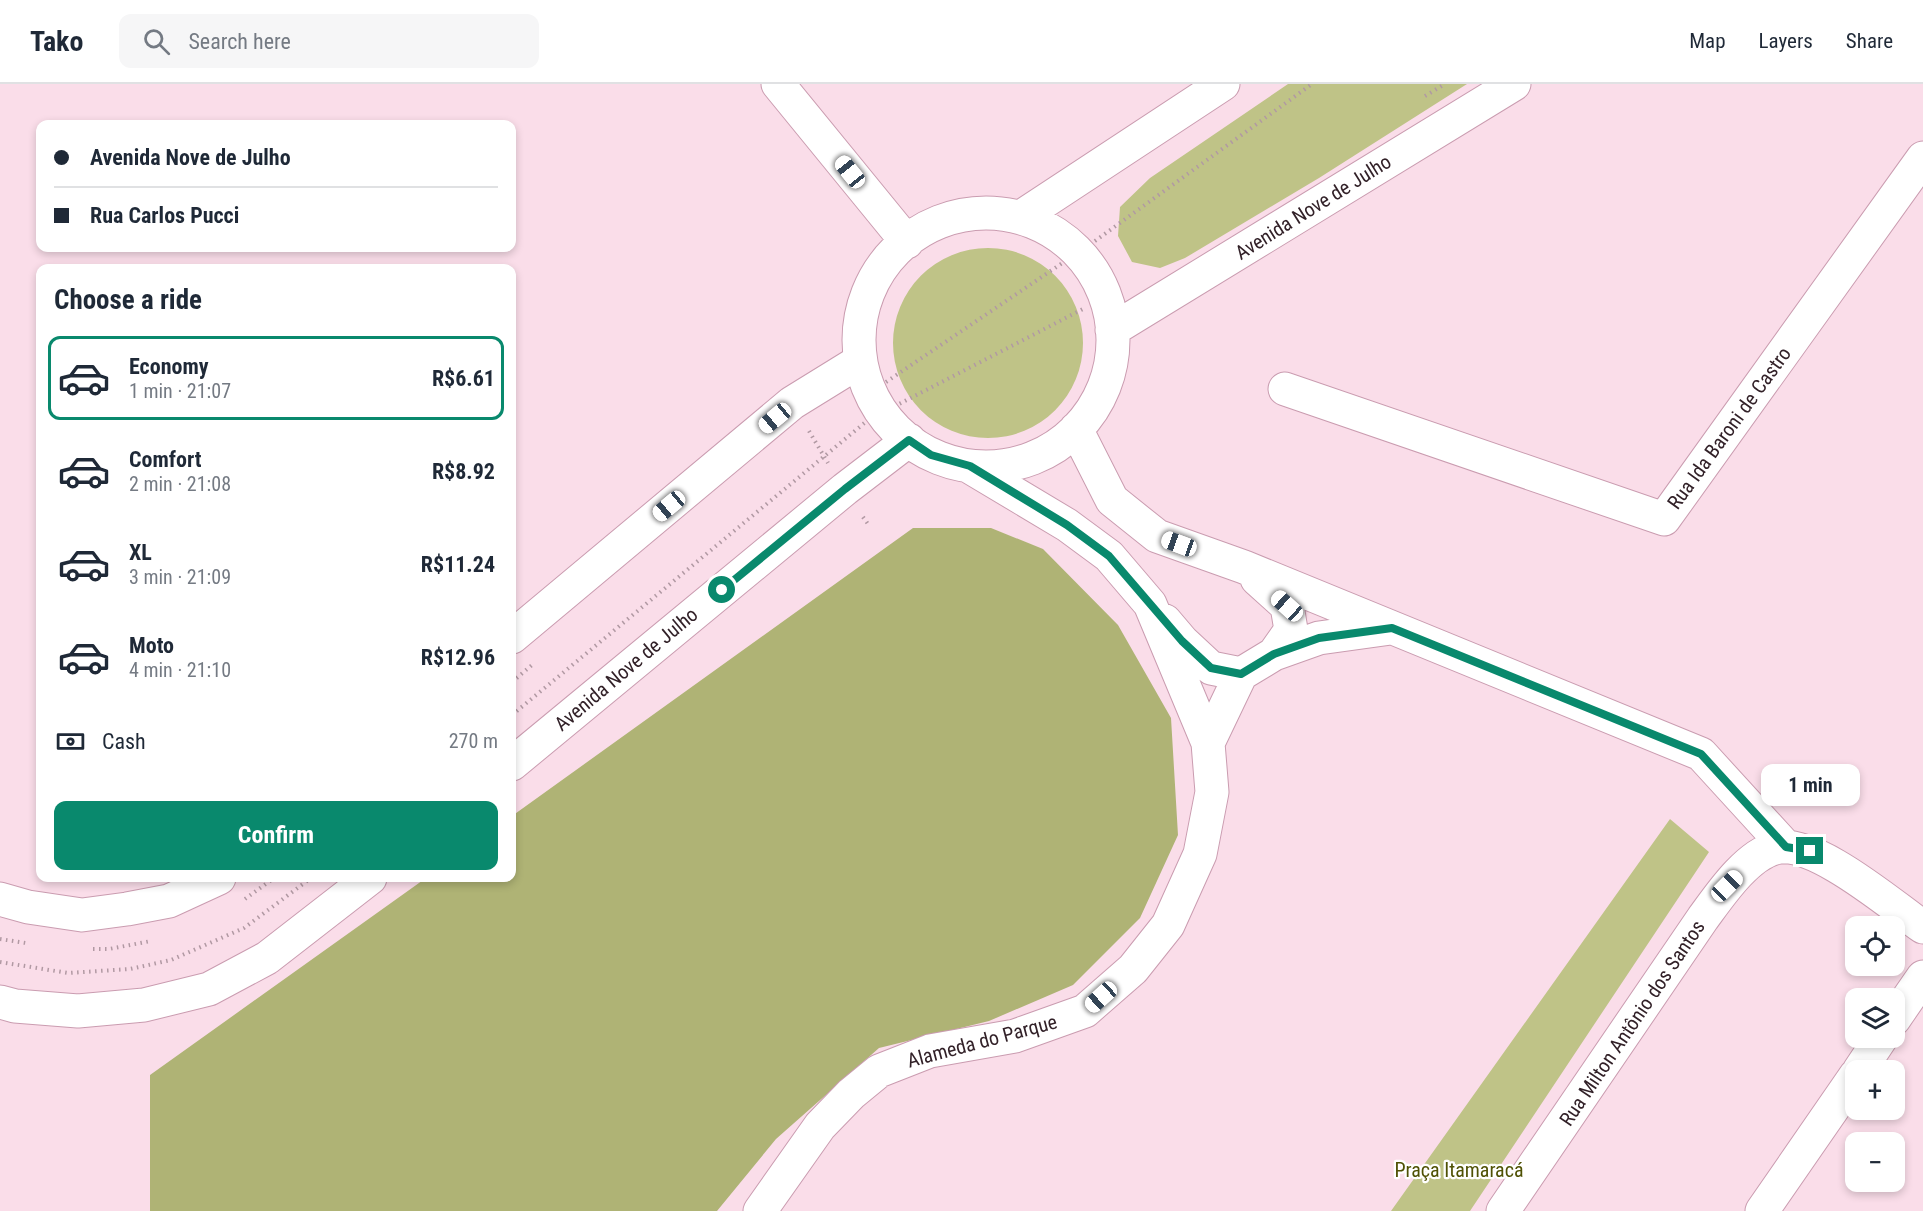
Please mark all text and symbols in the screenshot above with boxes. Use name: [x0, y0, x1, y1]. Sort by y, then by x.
search box: [119, 14, 539, 68]
text: Tako: [30, 25, 83, 58]
icon: search: [140, 25, 173, 58]
text: Search here: [188, 29, 291, 54]
text: Map: [1689, 29, 1726, 53]
text: Layers: [1759, 29, 1813, 53]
text: Share: [1846, 29, 1893, 53]
text: Avenida Nove de Julho: [90, 145, 291, 170]
street label: Avenida Nove de Julho: [1231, 149, 1395, 265]
car: [832, 152, 868, 192]
text: Rua Carlos Pucci: [90, 203, 239, 228]
text: Choose a ride: [54, 284, 202, 316]
street label: Rua Ida Baroni de Castro: [1662, 342, 1796, 514]
icon: car: [57, 351, 111, 405]
text: Economy: [129, 354, 209, 379]
text: R$6.61: [432, 366, 495, 391]
text: 1 min · 21:07: [129, 379, 231, 403]
car: [755, 400, 795, 436]
icon: car: [57, 444, 111, 498]
text: Comfort: [129, 447, 202, 472]
text: R$8.92: [432, 459, 495, 484]
text: 2 min · 21:08: [129, 472, 231, 496]
car: [649, 488, 689, 524]
car: [1159, 529, 1199, 559]
icon: car: [57, 537, 111, 591]
text: XL: [129, 540, 152, 565]
text: R$11.24: [421, 552, 495, 577]
text: 3 min · 21:09: [129, 565, 231, 589]
route start: [708, 576, 735, 603]
car: [1268, 587, 1306, 625]
street label: Avenida Nove de Julho: [550, 602, 702, 736]
icon: car: [57, 630, 111, 684]
text: Moto: [129, 633, 174, 658]
text: R$12.96: [421, 645, 495, 670]
text: 4 min · 21:10: [129, 658, 231, 682]
icon: cash: [54, 725, 87, 758]
text: Cash: [102, 729, 146, 754]
text: 270 m: [449, 729, 498, 753]
callout: 1 min: [1760, 764, 1860, 806]
text: 1 min: [1788, 773, 1833, 797]
button: Confirm: [54, 801, 498, 870]
route end: [1796, 837, 1823, 864]
car: [1708, 867, 1746, 905]
street label: Rua Milton Antônio dos Santos: [1554, 916, 1710, 1130]
map controls: [1845, 916, 1905, 1192]
button: locate: [1845, 916, 1905, 976]
car: [1082, 978, 1120, 1016]
button: layers: [1845, 988, 1905, 1048]
street label: Alameda do Parque: [904, 1009, 1060, 1073]
button: +: [1845, 1060, 1905, 1120]
button: −: [1845, 1132, 1905, 1192]
park label: Praça Itamaracá: [1394, 1158, 1524, 1182]

